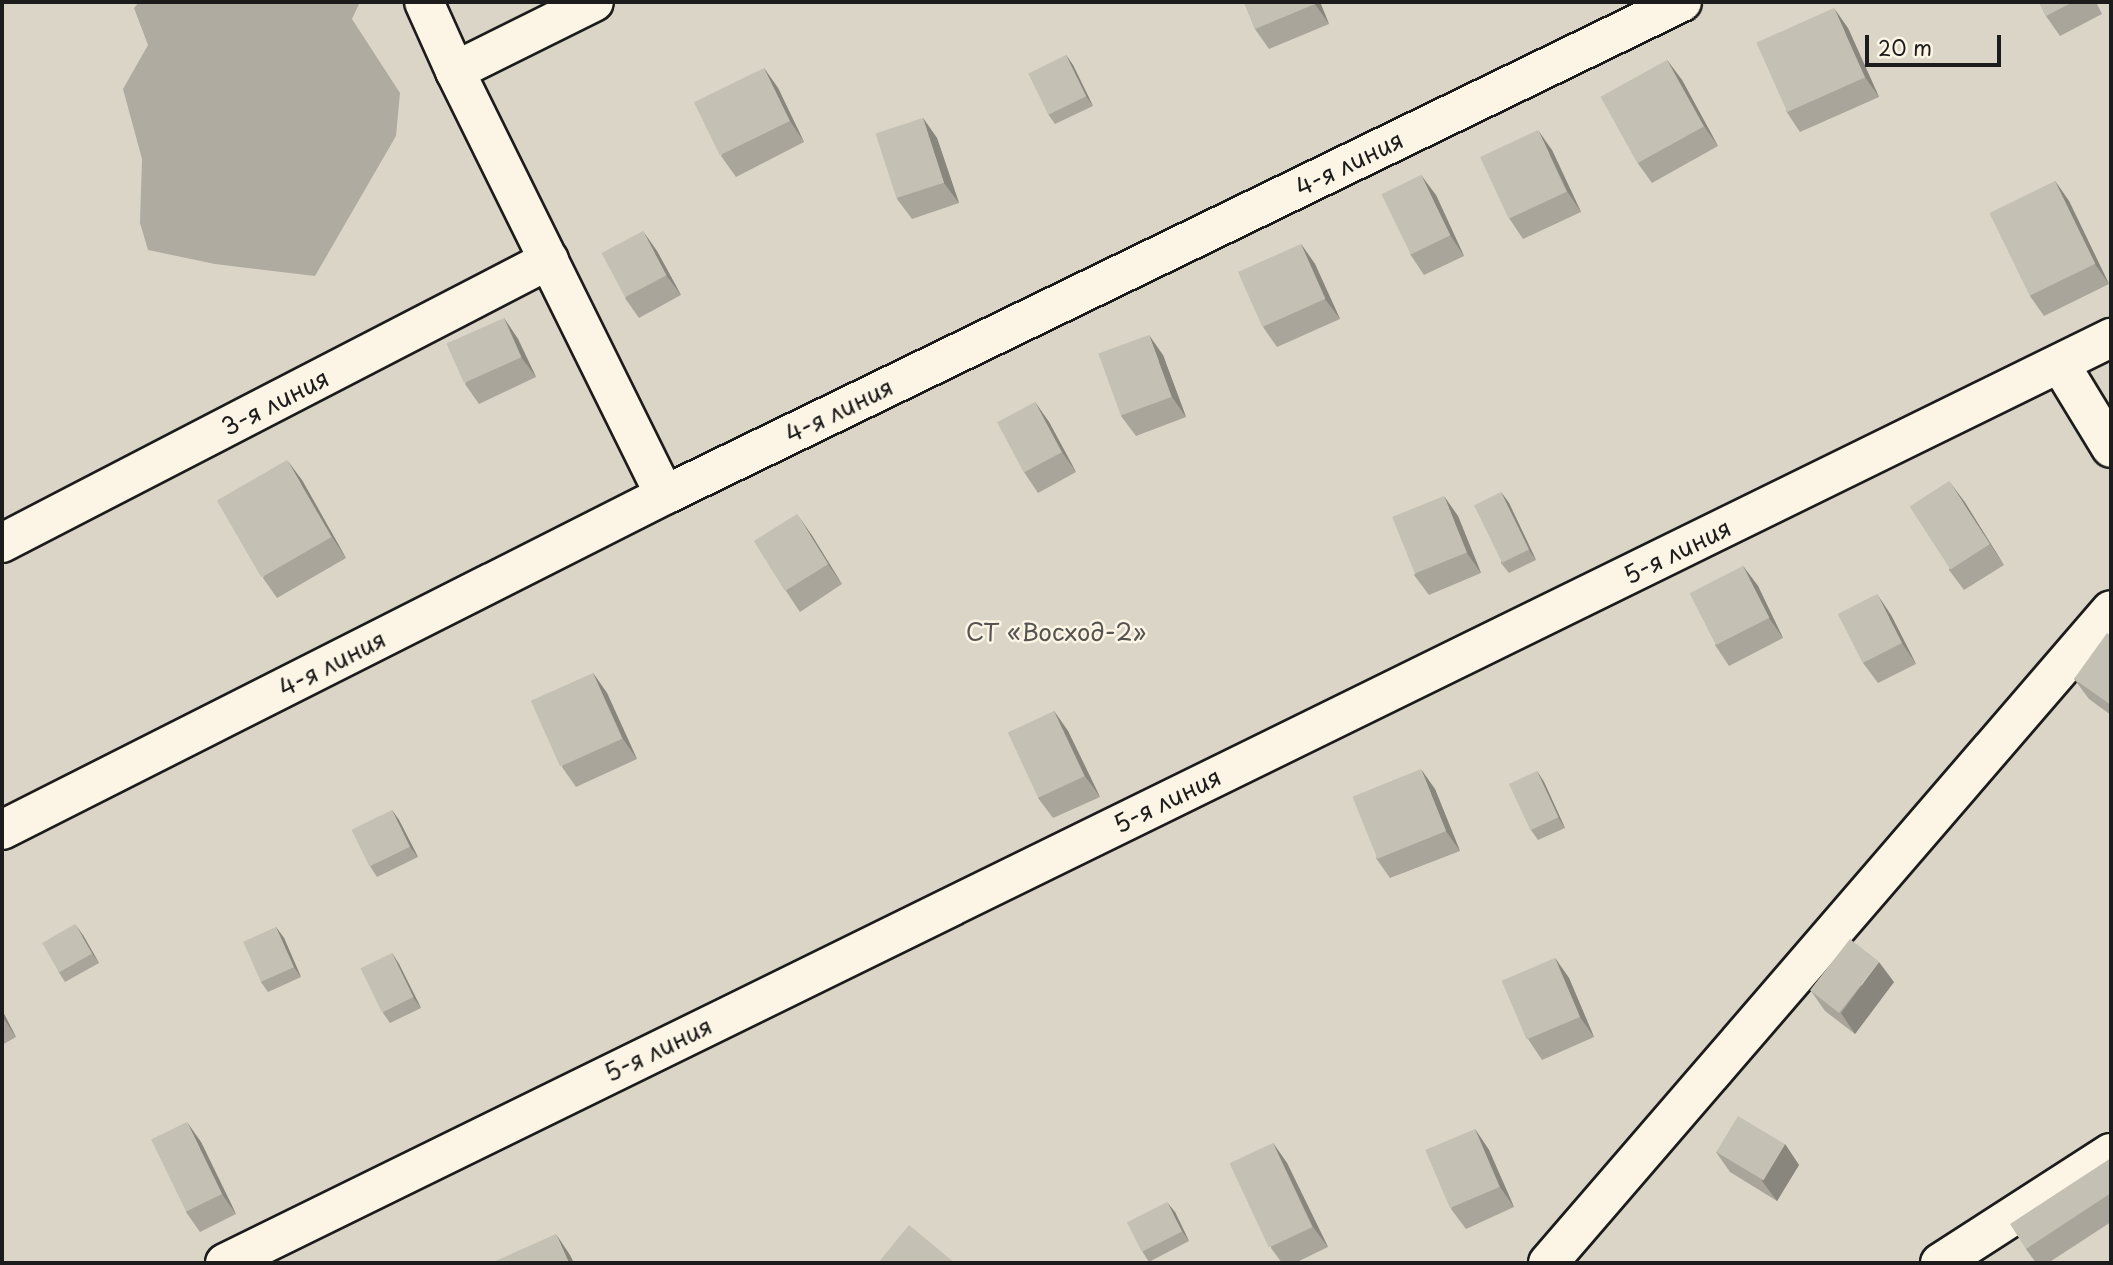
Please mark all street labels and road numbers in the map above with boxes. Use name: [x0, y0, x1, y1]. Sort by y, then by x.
street label: 4-я линия: [1290, 124, 1408, 202]
street label: 3-я линия: [216, 363, 334, 441]
street label: 4-я линия: [780, 371, 898, 449]
street label: 5-я линия: [1618, 512, 1736, 590]
street label: 4-я линия: [273, 624, 391, 702]
street label: 5-я линия: [1108, 761, 1226, 839]
street label: 5-я линия: [599, 1010, 717, 1088]

